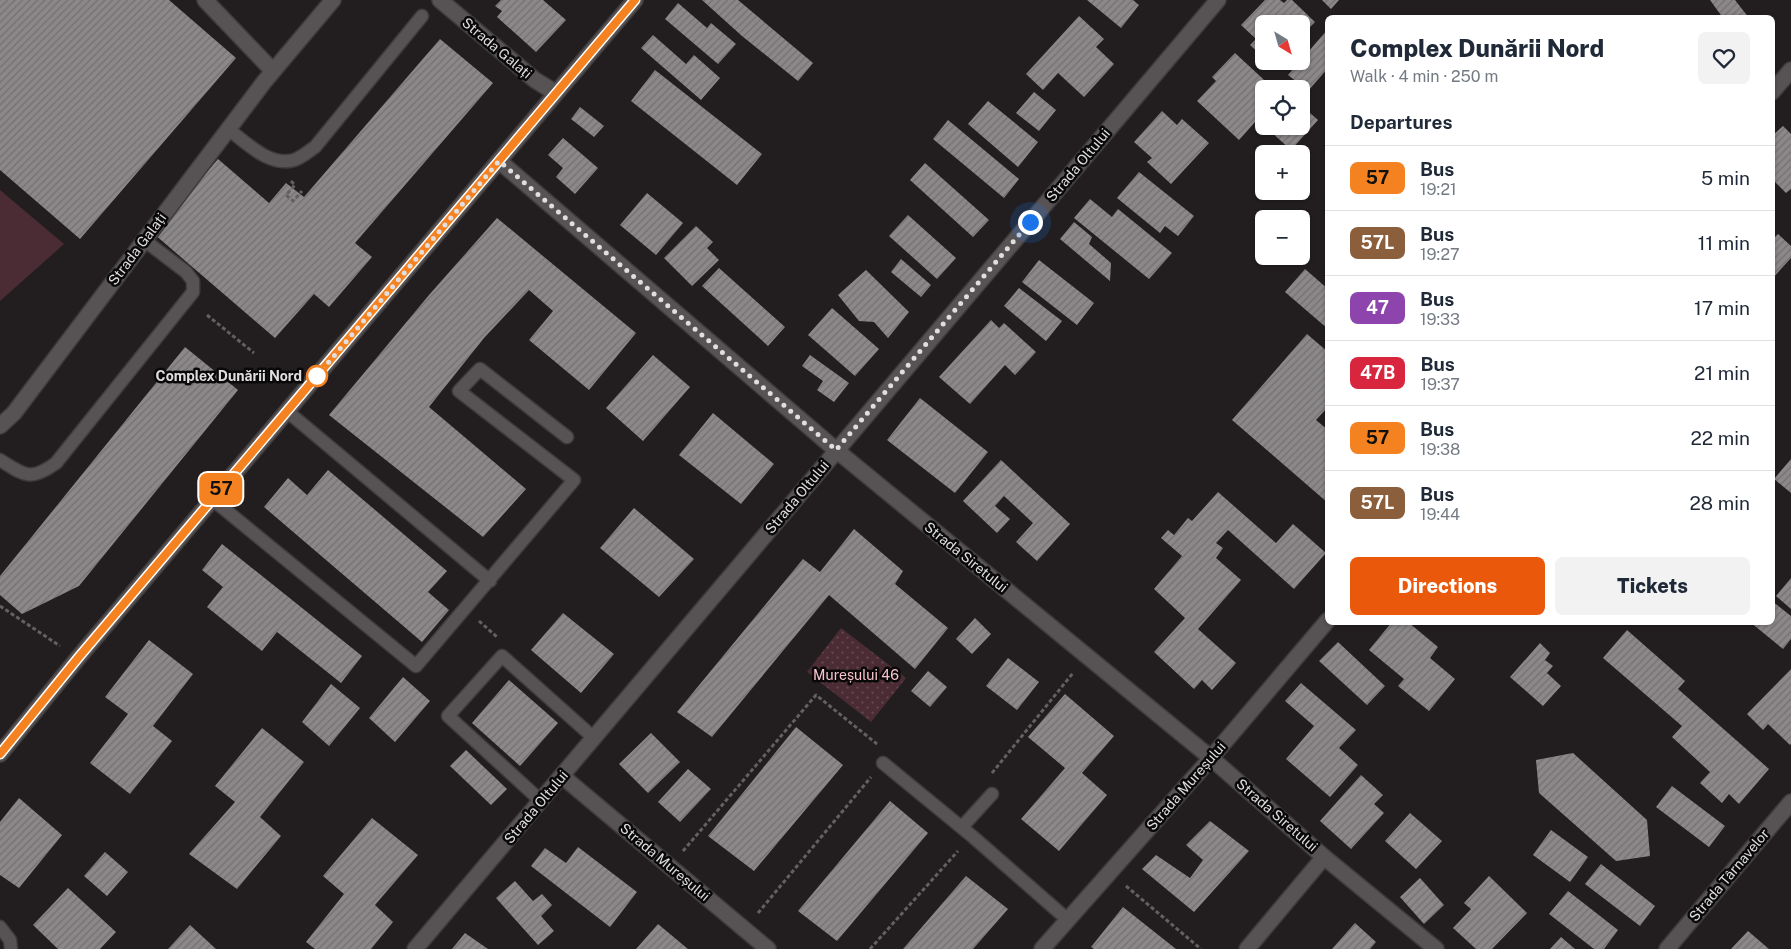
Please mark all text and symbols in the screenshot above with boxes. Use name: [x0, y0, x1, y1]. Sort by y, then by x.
street label: Strada Galați: [459, 14, 535, 82]
north arrow: [1255, 15, 1310, 70]
map controls: [1255, 15, 1310, 265]
button: heart: [1698, 32, 1750, 84]
text: Complex Dunării Nord: [1350, 34, 1604, 62]
text: Walk · 4 min · 250 m: [1350, 67, 1498, 86]
button: locate: [1255, 80, 1310, 135]
text: Departures: [1350, 111, 1453, 133]
street label: Strada Oltului: [1043, 125, 1113, 205]
button: +: [1255, 145, 1310, 200]
text: Bus: [1420, 158, 1454, 180]
text: 57: [1366, 167, 1389, 188]
text: 5 min: [1701, 167, 1750, 189]
text: 19:21: [1420, 180, 1456, 199]
street label: Strada Galați: [105, 210, 169, 288]
your location: [1018, 210, 1043, 235]
button: −: [1255, 210, 1310, 265]
text: Bus: [1420, 223, 1454, 245]
text: 57L: [1361, 232, 1394, 253]
text: 11 min: [1698, 232, 1750, 254]
text: 19:27: [1420, 245, 1460, 264]
text: Bus: [1420, 288, 1454, 310]
text: 47: [1366, 297, 1389, 318]
text: 17 min: [1694, 297, 1750, 319]
text: 19:33: [1420, 310, 1460, 329]
text: Bus: [1420, 353, 1455, 375]
text: 47B: [1360, 362, 1395, 383]
text: 21 min: [1694, 362, 1750, 384]
marker: Complex Dunării Nord: [306, 365, 328, 387]
place label: Complex Dunării Nord: [156, 368, 302, 384]
text: 19:37: [1420, 375, 1460, 394]
text: Bus: [1420, 418, 1454, 440]
text: 57: [1366, 427, 1389, 448]
text: 22 min: [1691, 427, 1750, 449]
text: 19:38: [1420, 440, 1460, 459]
street label: Strada Oltului: [762, 457, 832, 537]
line badge: 57: [198, 473, 244, 505]
text: 57: [209, 478, 233, 499]
text: Bus: [1420, 483, 1454, 505]
text: 57L: [1361, 492, 1394, 513]
text: 28 min: [1690, 492, 1750, 514]
text: 19:44: [1420, 505, 1460, 524]
street label: Strada Siretului: [921, 519, 1011, 595]
button: Directions: [1350, 557, 1545, 615]
button: Tickets: [1555, 557, 1750, 615]
park label: Mureșului 46: [813, 667, 899, 683]
street label: Strada Mureșului: [1143, 739, 1229, 833]
street label: Strada Oltului: [501, 767, 571, 847]
street label: Strada Siretului: [1233, 775, 1321, 855]
street label: Strada Mureșului: [617, 820, 713, 904]
street label: Strada Târnavelor: [1686, 826, 1772, 924]

